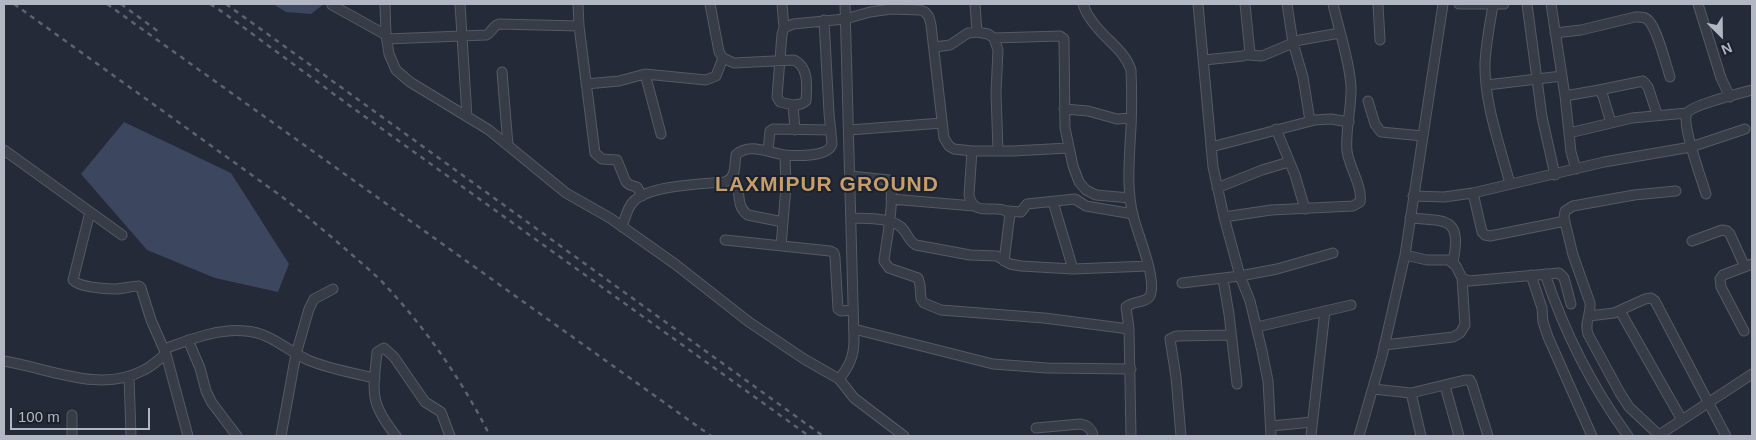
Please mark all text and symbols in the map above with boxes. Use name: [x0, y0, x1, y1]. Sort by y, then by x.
north arrow: [1696, 10, 1746, 60]
text: N: [1719, 39, 1735, 58]
district label: LAXMIPUR GROUND: [713, 172, 941, 198]
scale bar: [12, 398, 152, 430]
text: 100 m: [18, 408, 60, 425]

